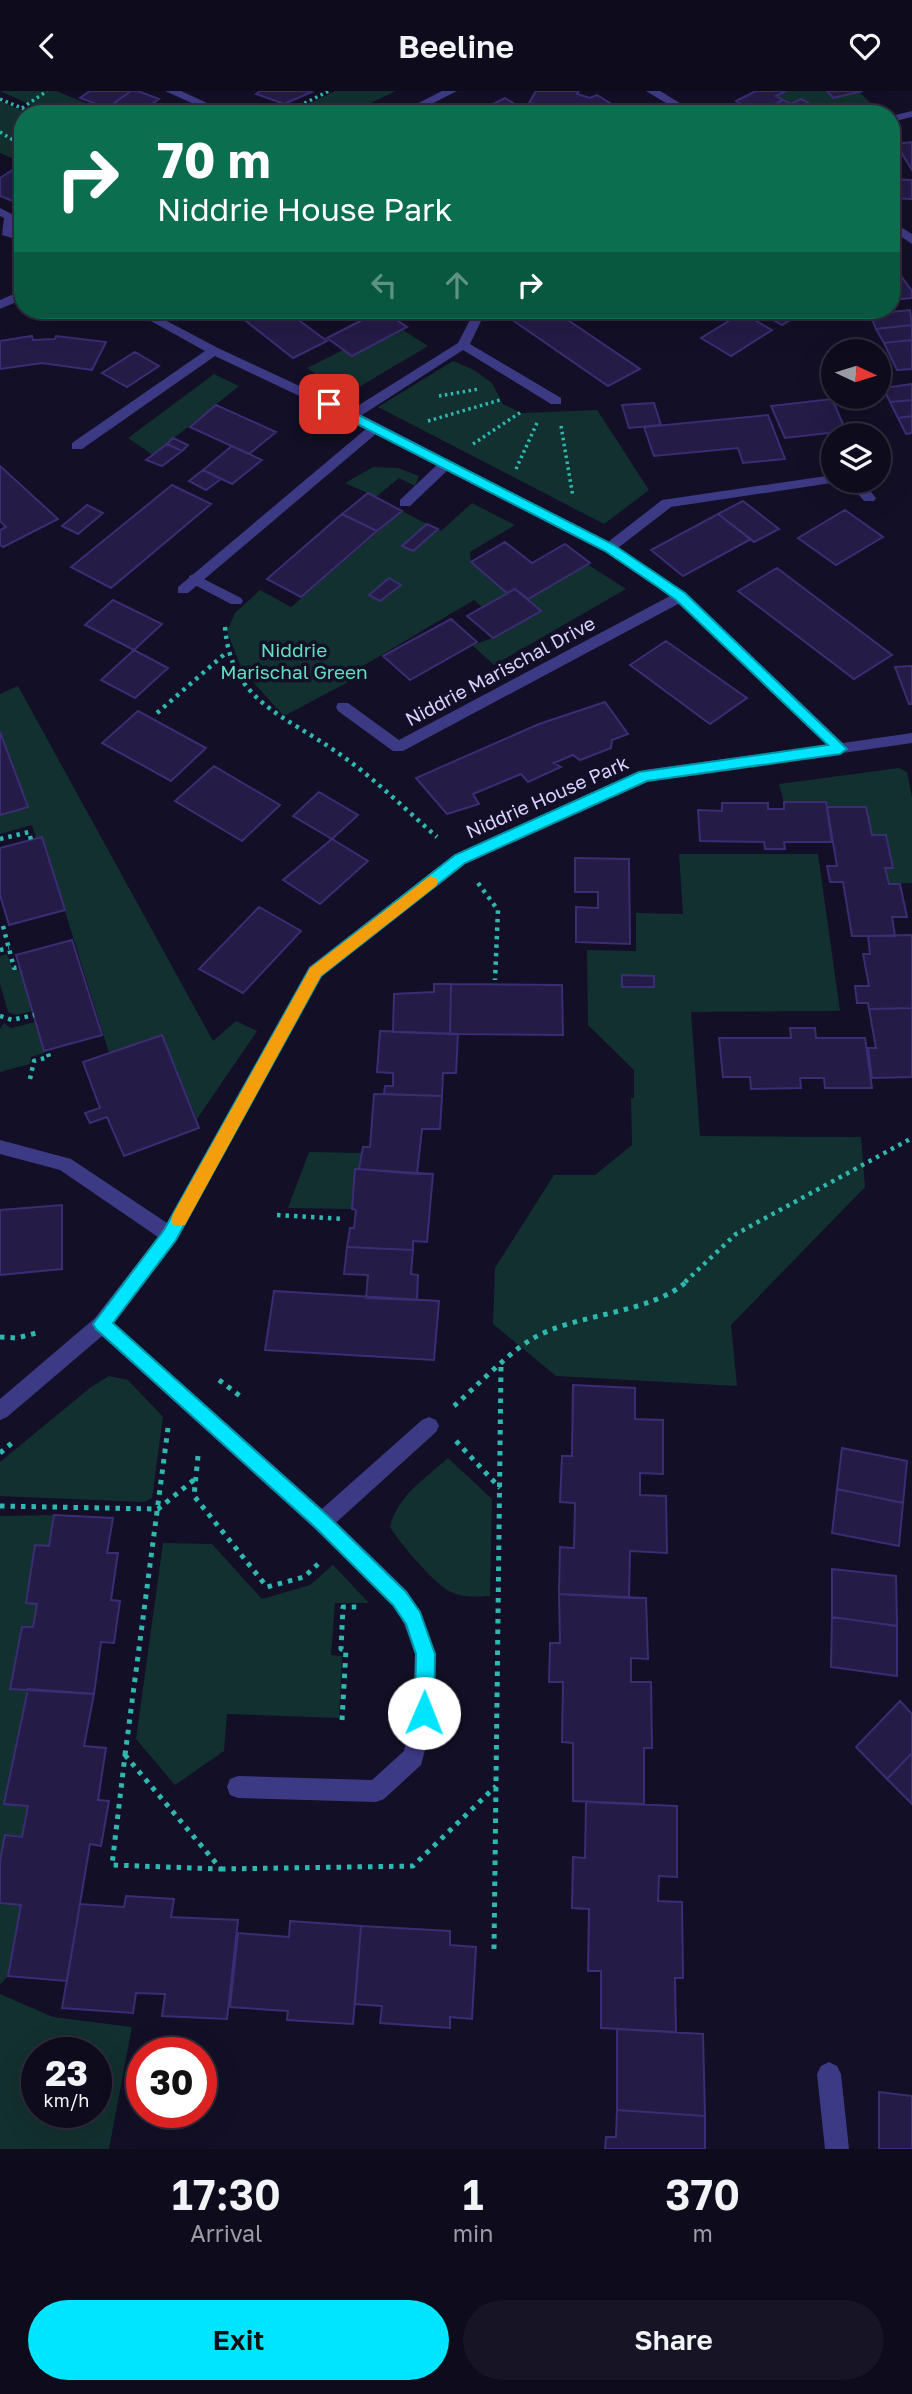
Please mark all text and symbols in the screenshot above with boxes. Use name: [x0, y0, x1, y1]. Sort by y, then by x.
icon: back: [28, 27, 66, 65]
text: Beeline: [398, 27, 514, 65]
icon: heart: [846, 27, 884, 65]
text: 70 m: [157, 130, 271, 189]
icon: right: [42, 133, 133, 224]
text: Niddrie House Park: [157, 190, 453, 228]
icon: left: [365, 266, 403, 304]
icon: ahead: [438, 266, 476, 304]
icon: right: [511, 266, 549, 304]
north arrow: [821, 339, 891, 409]
map controls: [821, 339, 891, 493]
pin: [299, 374, 359, 434]
icon: arrive: [310, 385, 348, 423]
button: layers: [821, 423, 891, 493]
street label: Niddrie Marischal Drive: [401, 611, 599, 730]
park label: Niddrie Marischal Green: [220, 638, 368, 683]
street label: Niddrie House Park: [462, 750, 632, 843]
position arrow: [387, 1676, 461, 1750]
speed limit sign: 30: [126, 2037, 217, 2128]
text: 23: [45, 2052, 88, 2094]
text: km/h: [44, 2089, 89, 2111]
text: 17:30: [172, 2169, 281, 2219]
text: 1: [462, 2169, 484, 2219]
text: 370: [665, 2169, 740, 2219]
text: Arrival: [190, 2219, 262, 2247]
text: min: [453, 2219, 493, 2247]
text: m: [693, 2219, 713, 2247]
button: Exit: [28, 2300, 449, 2380]
button: Share: [463, 2300, 884, 2380]

